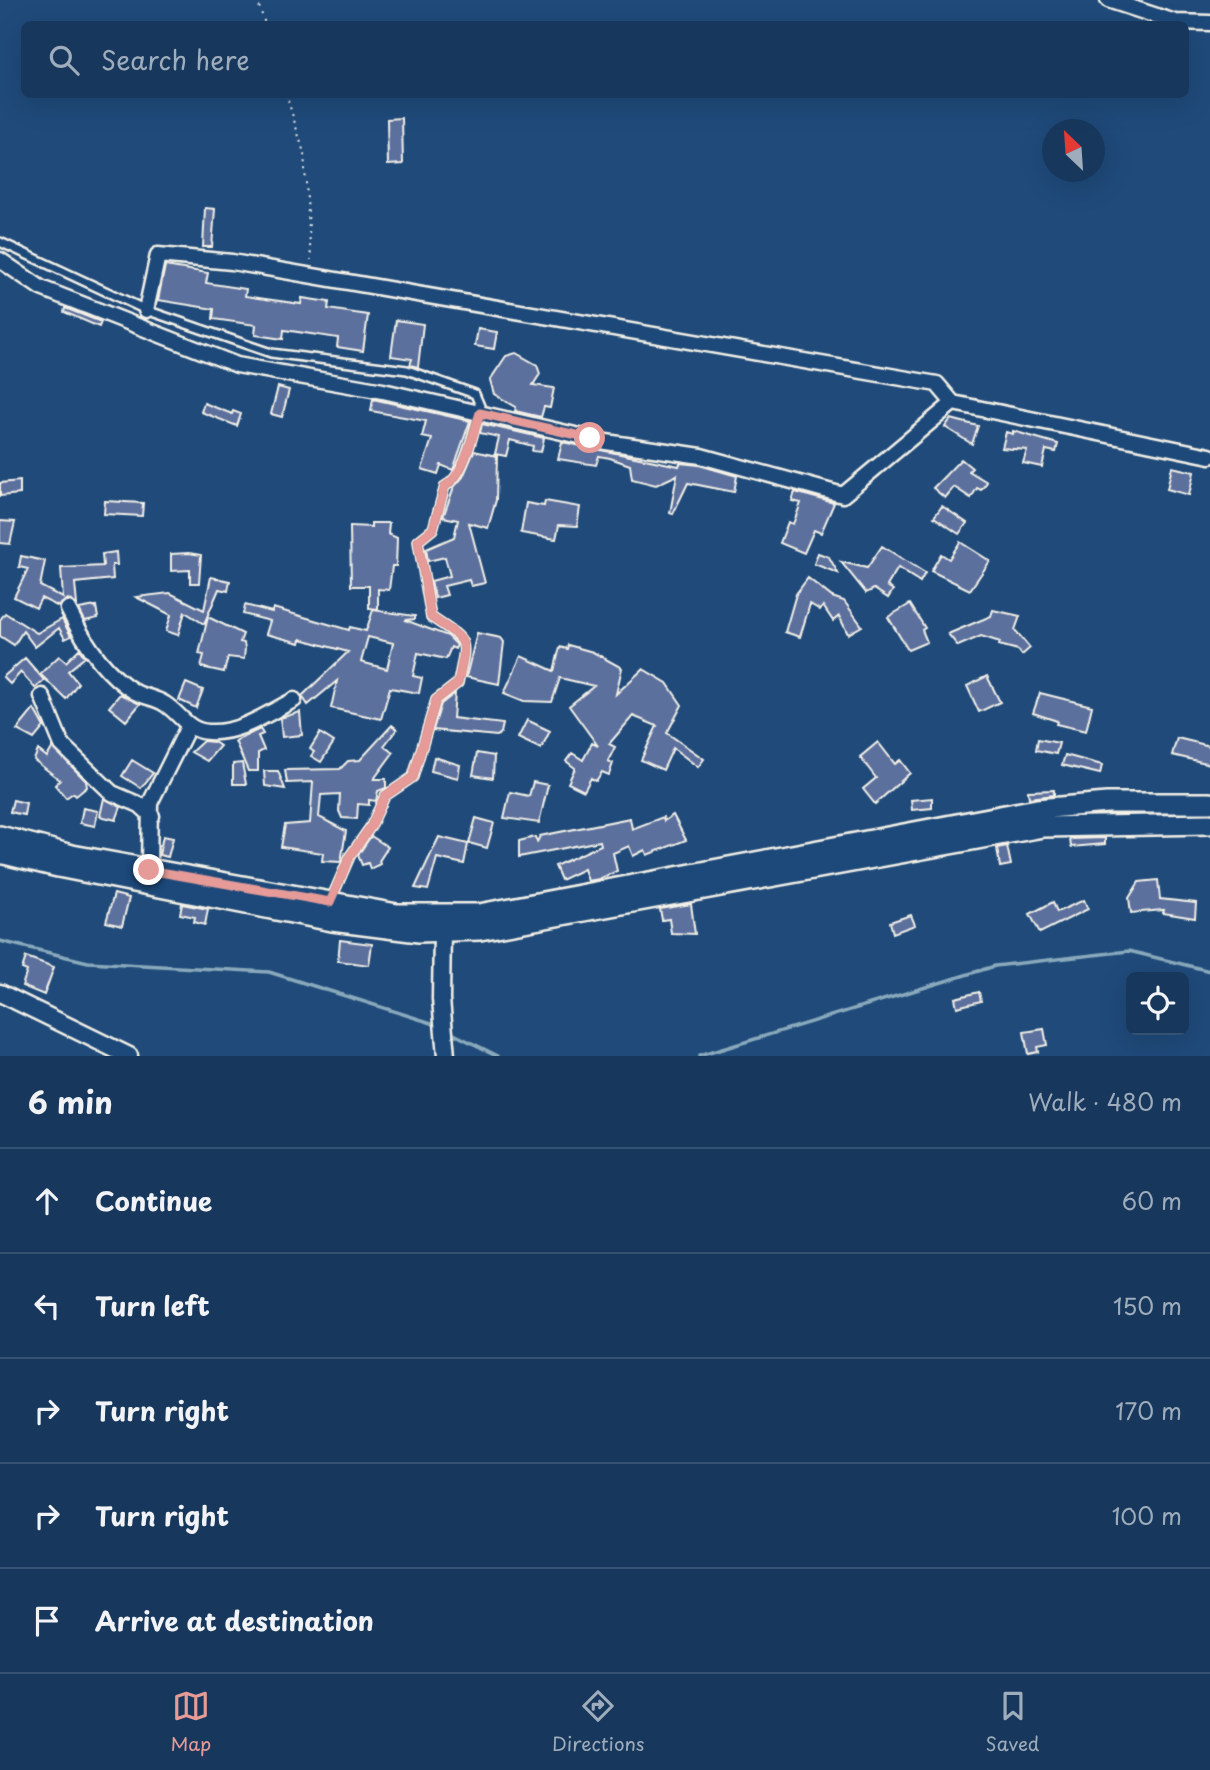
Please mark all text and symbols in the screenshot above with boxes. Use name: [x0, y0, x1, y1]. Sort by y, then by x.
search box: [21, 21, 1189, 98]
text: Search here: [101, 40, 250, 79]
icon: search: [45, 41, 83, 79]
north arrow: [1042, 119, 1105, 182]
route start: [574, 422, 605, 453]
route end: [133, 854, 164, 885]
map controls: [1126, 972, 1189, 1035]
button: locate: [1126, 972, 1189, 1035]
text: 6 min: [28, 1079, 113, 1124]
text: Walk · 480 m: [1028, 1084, 1182, 1119]
text: Continue: [95, 1181, 212, 1220]
icon: ahead: [28, 1182, 66, 1220]
text: 60 m: [1122, 1183, 1182, 1218]
text: Turn left: [95, 1286, 210, 1325]
icon: left: [28, 1287, 66, 1325]
text: 150 m: [1113, 1288, 1182, 1323]
text: Turn right: [95, 1391, 229, 1430]
icon: right: [28, 1392, 66, 1430]
text: 170 m: [1115, 1393, 1182, 1428]
text: Turn right: [95, 1496, 229, 1535]
icon: right: [28, 1497, 66, 1535]
text: 100 m: [1112, 1498, 1182, 1533]
text: Arrive at destination: [95, 1601, 374, 1640]
icon: arrive: [28, 1602, 66, 1640]
tab: Map: [171, 1687, 211, 1757]
tab: Directions: [552, 1687, 645, 1757]
tab: Saved: [986, 1687, 1039, 1757]

